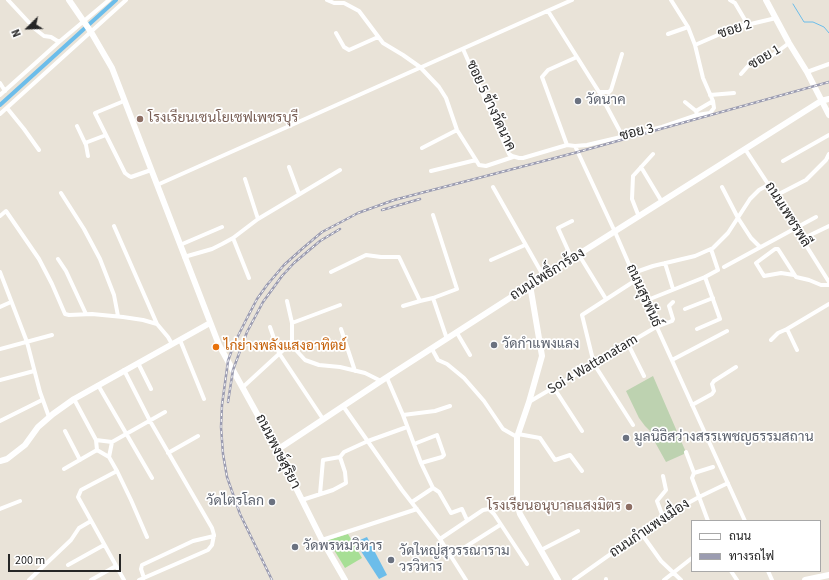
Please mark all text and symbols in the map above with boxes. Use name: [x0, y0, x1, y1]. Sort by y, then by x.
north arrow: [8, 8, 48, 48]
street label: ซอย 2: [716, 17, 754, 43]
text: N: [8, 27, 25, 39]
street label: ซอย 1: [746, 42, 784, 74]
street label: ซอย 5 ข้างวัดนาค: [462, 58, 518, 154]
place label: วัดนาค: [586, 93, 626, 109]
marker: วัดนาค: [573, 96, 583, 106]
place label: โรงเรียนเซนโยเซฟเพชรบุรี: [148, 111, 298, 127]
marker: โรงเรียนเซนโยเซฟเพชรบุรี: [135, 114, 145, 124]
street label: ซอย 3: [618, 121, 656, 145]
street label: ถนนเพชรพลี: [760, 179, 814, 251]
street label: ถนนโพธิ์การ้อง: [507, 245, 589, 305]
street label: ถนนสุรพันธ์: [622, 262, 664, 330]
street label: Soi 4 Wattanatam: [545, 331, 641, 399]
place label: วัดกำแพงแลง: [502, 337, 579, 353]
place label: ไก่ย่างพลังแสงอาทิตย์: [224, 339, 347, 355]
marker: วัดกำแพงแลง: [489, 340, 499, 350]
marker: ไก่ย่างพลังแสงอาทิตย์: [211, 342, 221, 352]
street label: ถนนพงษ์สุริยา: [251, 412, 303, 492]
place label: มูลนิธิสว่างสรรเพชญธรรมสถาน: [634, 430, 814, 446]
marker: มูลนิธิสว่างสรรเพชญธรรมสถาน: [621, 433, 631, 443]
place label: วัดไตรโลก: [206, 494, 264, 510]
street label: ถนนกำแพงเมี่อง: [607, 496, 693, 562]
marker: วัดไตรโลก: [267, 497, 277, 507]
place label: โรงเรียนอนุบาลแสงมิตร: [487, 499, 621, 515]
marker: โรงเรียนอนุบาลแสงมิตร: [624, 502, 634, 512]
legend: [691, 520, 821, 572]
text: ถนน: [729, 528, 751, 545]
place label: วัดพรหมวิหาร: [303, 539, 382, 555]
marker: วัดพรหมวิหาร: [290, 542, 300, 552]
place label: วัดใหญ่สุวรรณาราม วรวิหาร: [399, 544, 510, 576]
scale bar: [10, 546, 123, 572]
text: ทางรถไฟ: [729, 548, 774, 565]
text: 200 m: [15, 552, 45, 569]
marker: วัดใหญ่สุวรรณาราม วรวิหาร: [386, 555, 396, 565]

